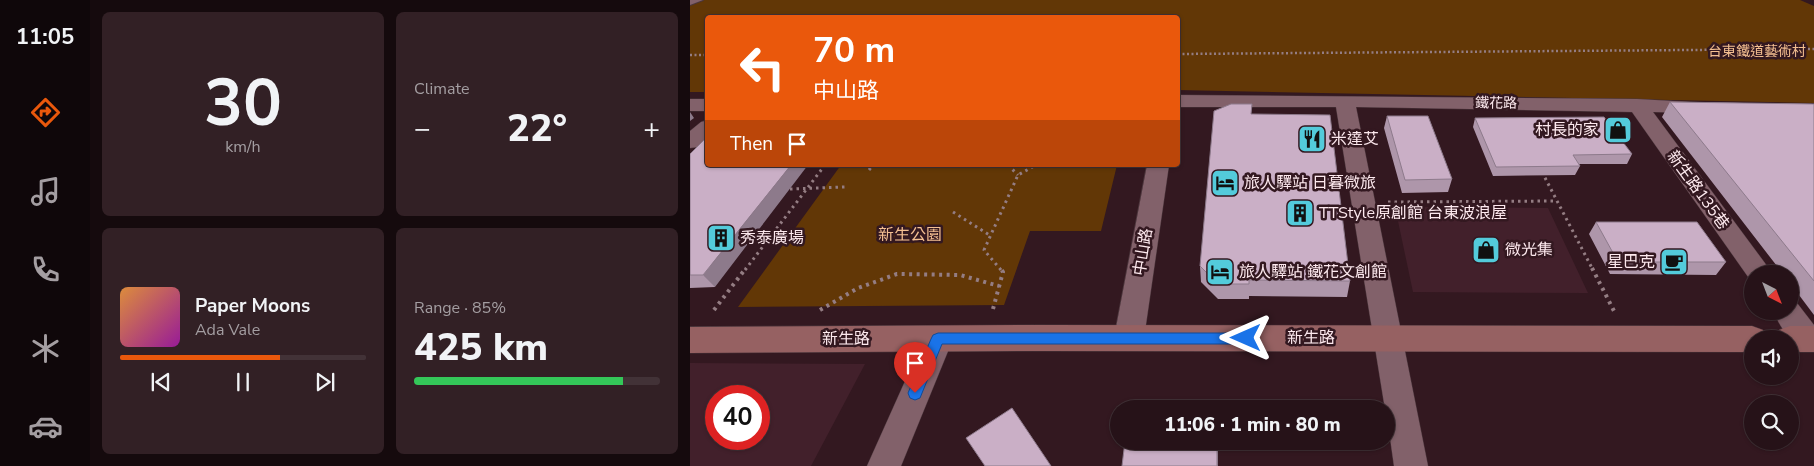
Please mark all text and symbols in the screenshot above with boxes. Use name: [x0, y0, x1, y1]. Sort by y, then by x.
text: 11:05: [16, 22, 74, 52]
text: 70 m: [813, 27, 895, 74]
icon: left: [730, 35, 795, 100]
park label: 台東鐵道藝術村: [1708, 42, 1806, 61]
text: 30: [204, 59, 282, 148]
text: 中山路: [813, 76, 879, 106]
text: Climate: [414, 78, 469, 100]
street label: 鐵花路: [1475, 93, 1517, 113]
icon: directions: [28, 95, 63, 130]
text: 22°: [507, 103, 567, 154]
text: −: [414, 110, 431, 148]
text: +: [643, 110, 660, 148]
shop icon: 村長的家: [1603, 115, 1633, 145]
place label: 村長的家: [1535, 119, 1599, 141]
restaurant icon: 米達艾: [1297, 124, 1327, 154]
place label: 米達艾: [1331, 128, 1379, 150]
icon: arrive: [783, 130, 811, 158]
text: Then: [730, 131, 773, 157]
text: km/h: [225, 136, 261, 158]
street label: 新生路135巷: [1662, 146, 1734, 234]
hotel icon: 旅人驛站 日暮微旅: [1210, 168, 1240, 198]
place label: 旅人驛站 日暮微旅: [1244, 172, 1376, 194]
icon: music: [28, 174, 63, 209]
building icon: TTStyle原創館 台東波浪屋: [1285, 198, 1315, 228]
place label: TTStyle原創館 台東波浪屋: [1319, 202, 1507, 224]
building icon: 秀泰廣場: [706, 223, 736, 253]
park label: 新生公園: [878, 224, 942, 246]
place label: 秀泰廣場: [740, 227, 804, 249]
street label: 中山路: [1128, 227, 1158, 277]
shop icon: 微光集: [1471, 235, 1501, 265]
place label: 微光集: [1505, 239, 1553, 261]
cafe icon: 星巴克: [1659, 247, 1689, 277]
place label: 星巴克: [1607, 251, 1655, 273]
icon: phone: [28, 252, 63, 287]
hotel icon: 旅人驛站 鐵花文創館: [1205, 257, 1235, 287]
place label: 旅人驛站 鐵花文創館: [1239, 261, 1387, 283]
north arrow: [1744, 265, 1799, 320]
map controls: [1744, 265, 1799, 450]
text: Paper Moons: [195, 293, 310, 319]
text: Range · 85%: [414, 297, 506, 319]
position arrow: [1219, 311, 1271, 363]
text: Ada Vale: [195, 319, 260, 341]
text: 425 km: [414, 322, 548, 373]
street label: 新生路: [1287, 327, 1335, 349]
street label: 新生路: [822, 328, 870, 350]
button: sound: [1744, 330, 1799, 385]
icon: climate: [28, 331, 63, 366]
pin: [894, 342, 936, 393]
icon: arrive: [901, 349, 929, 377]
icon: previous: [147, 368, 175, 396]
icon: pause: [229, 368, 257, 396]
icon: next: [311, 368, 339, 396]
speed limit sign: 40: [705, 385, 770, 450]
button: search: [1744, 395, 1799, 450]
icon: car: [28, 409, 63, 444]
text: 11:06 · 1 min · 80 m: [1164, 412, 1341, 438]

